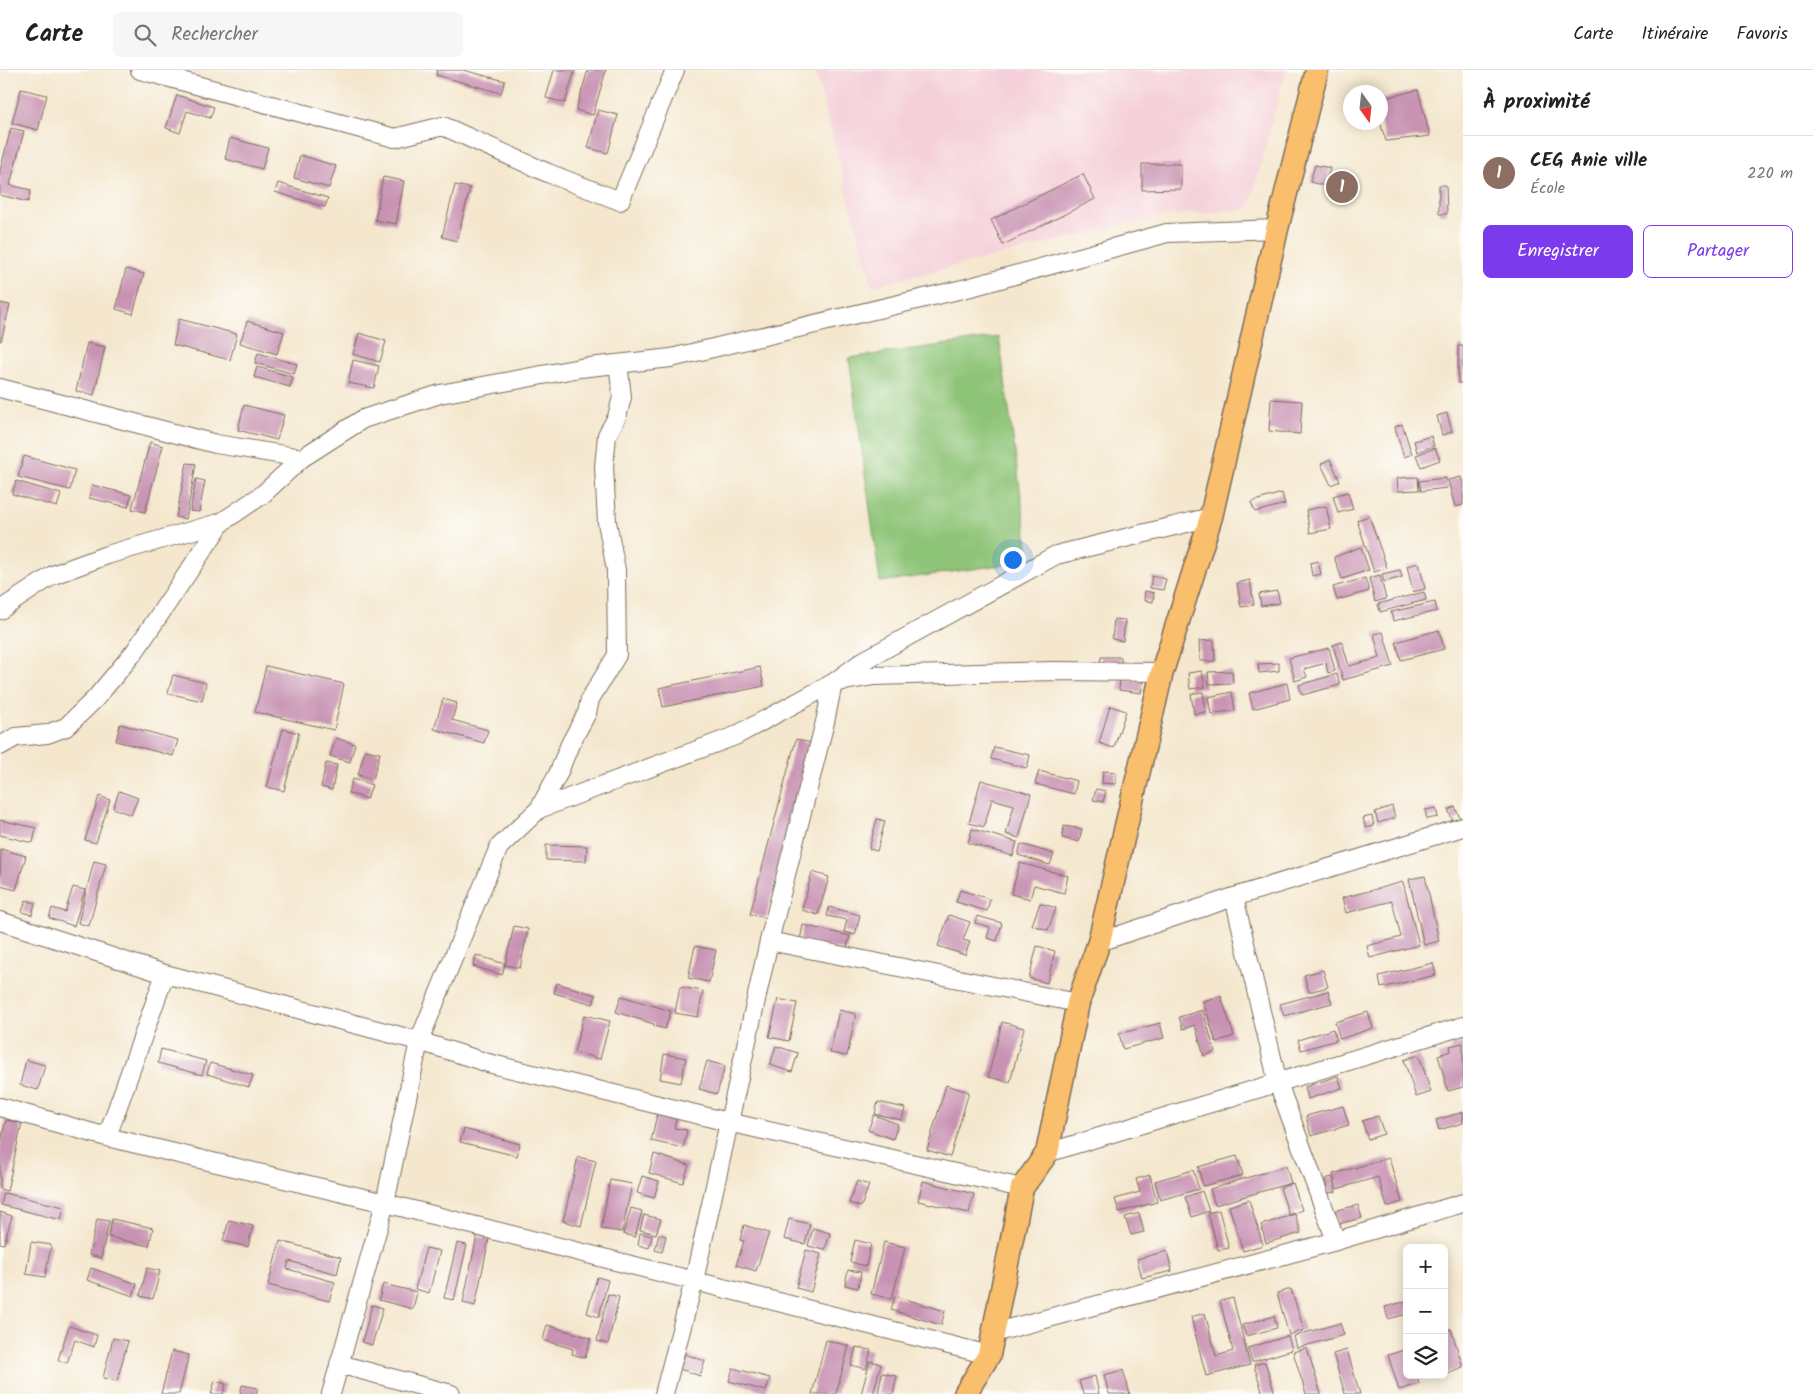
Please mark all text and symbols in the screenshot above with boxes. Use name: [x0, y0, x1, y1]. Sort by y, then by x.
search box: [113, 12, 463, 57]
text: Carte: [25, 15, 83, 54]
text: Rechercher: [171, 20, 258, 50]
text: Carte: [1573, 20, 1613, 49]
text: Itinéraire: [1641, 20, 1708, 49]
text: Favoris: [1736, 20, 1788, 49]
icon: search: [131, 21, 159, 49]
north arrow: [1343, 85, 1388, 130]
text: À proximité: [1483, 86, 1590, 119]
text: CEG Anie ville: [1530, 146, 1647, 176]
text: 1: [1497, 161, 1501, 186]
text: 220 m: [1747, 161, 1793, 186]
pin: 1: [1326, 168, 1358, 206]
text: École: [1530, 176, 1565, 201]
button: Enregistrer: [1483, 225, 1633, 278]
button: Partager: [1643, 225, 1793, 278]
your location: [1000, 547, 1026, 573]
map controls: [1403, 1244, 1448, 1379]
button: +: [1403, 1244, 1448, 1289]
button: −: [1403, 1289, 1448, 1334]
button: layers: [1403, 1334, 1448, 1379]

